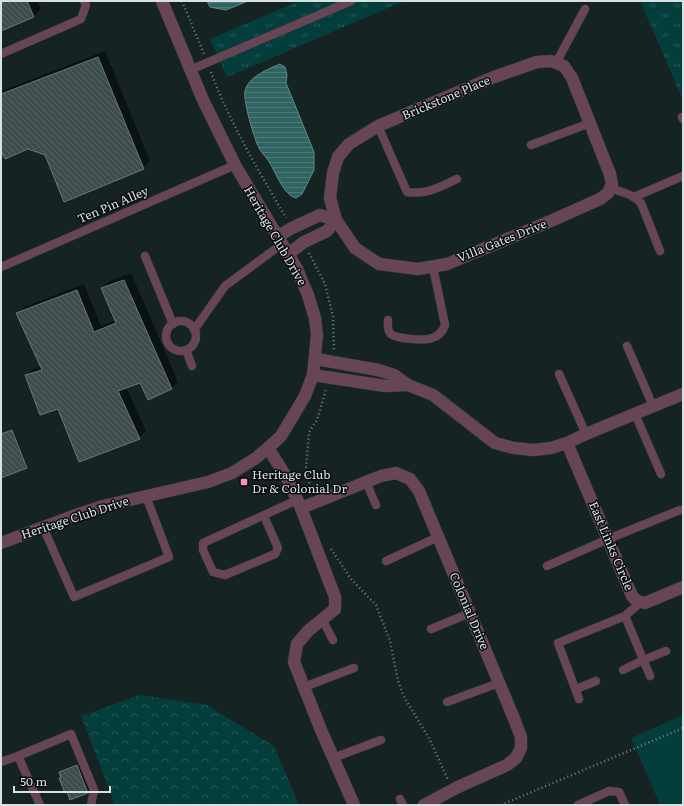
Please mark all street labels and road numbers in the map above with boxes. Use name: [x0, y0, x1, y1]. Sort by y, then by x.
street label: Brickstone Place: [399, 70, 492, 124]
street label: Ten Pin Alley: [74, 181, 151, 227]
street label: Heritage Club Drive: [240, 182, 312, 289]
street label: Villa Gates Drive: [454, 214, 549, 266]
street label: Heritage Club Drive: [18, 491, 131, 543]
street label: East Links Circle: [585, 498, 639, 593]
street label: Colonial Drive: [446, 569, 494, 652]

